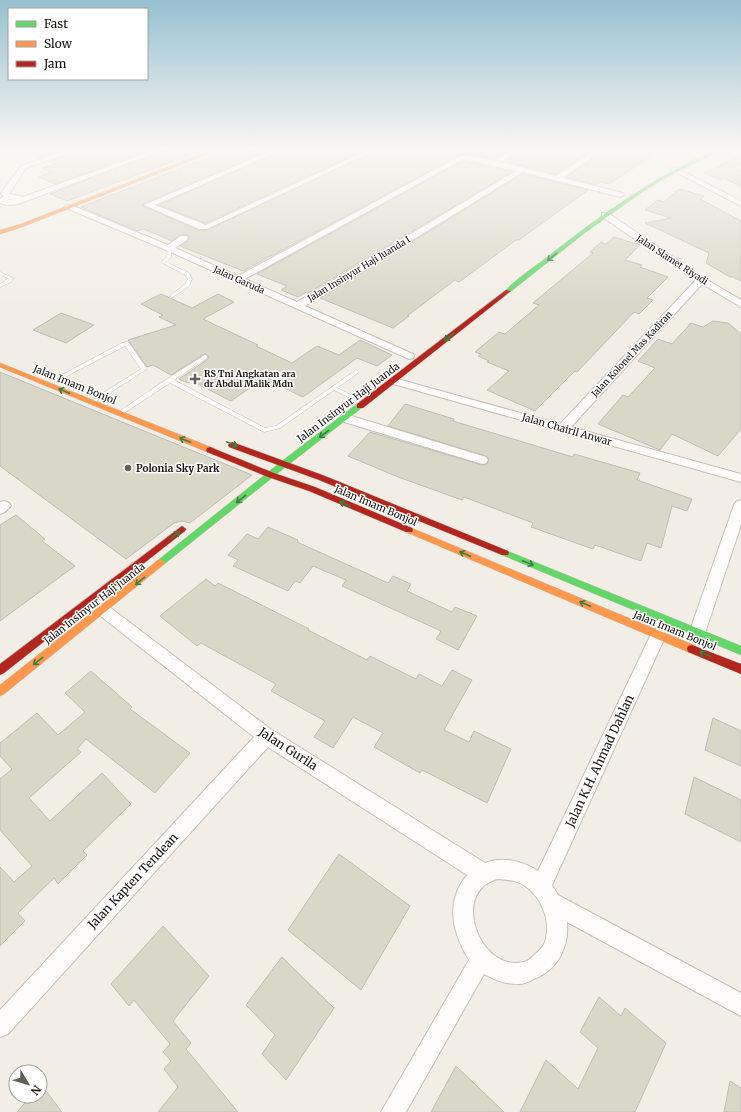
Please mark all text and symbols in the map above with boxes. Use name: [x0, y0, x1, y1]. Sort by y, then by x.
legend: [8, 8, 148, 80]
text: Fast: [44, 16, 68, 31]
text: Slow: [44, 36, 73, 51]
text: Jam: [43, 56, 67, 71]
street label: Jalan Slamet Riyadi: [634, 232, 710, 287]
street label: Jalan Insinyur Haji Juanda I: [305, 234, 412, 304]
one-way arrow: [546, 252, 557, 261]
street label: Jalan Garuda: [211, 263, 267, 296]
street label: Jalan Kolonel Mas Kadiran: [588, 308, 674, 400]
one-way arrow: [444, 333, 455, 341]
street label: Jalan Insinyur Haji Juanda: [294, 359, 403, 446]
street label: Jalan Imam Bonjol: [30, 361, 118, 407]
place label: RS Tni Angkatan ara dr Abdul Malik Mdn: [204, 368, 296, 389]
marker: RS Tni Angkatan ara dr Abdul Malik Mdn: [189, 373, 201, 385]
one-way arrow: [59, 387, 71, 395]
street label: Jalan Chairil Anwar: [519, 410, 614, 449]
one-way arrow: [319, 430, 330, 438]
one-way arrow: [179, 435, 191, 443]
one-way arrow: [225, 441, 237, 449]
place label: Polonia Sky Park: [136, 462, 220, 475]
marker: Polonia Sky Park: [123, 463, 133, 473]
street label: Jalan Imam Bonjol: [332, 482, 419, 529]
one-way arrow: [236, 495, 246, 504]
one-way arrow: [340, 499, 352, 507]
one-way arrow: [170, 531, 181, 539]
one-way arrow: [459, 550, 471, 557]
street label: Jalan Insinyur Haji Juanda: [40, 559, 148, 648]
one-way arrow: [522, 560, 534, 568]
one-way arrow: [134, 576, 145, 585]
one-way arrow: [579, 600, 591, 608]
street label: Jalan Imam Bonjol: [630, 607, 718, 653]
one-way arrow: [699, 650, 711, 658]
one-way arrow: [32, 657, 43, 666]
street label: Jalan K.H. Ahmad Dahlan: [562, 692, 637, 830]
street label: Jalan Gurila: [255, 723, 321, 773]
street label: Jalan Kapten Tendean: [84, 830, 181, 932]
north arrow: [8, 1064, 48, 1104]
text: N: [28, 1082, 44, 1098]

